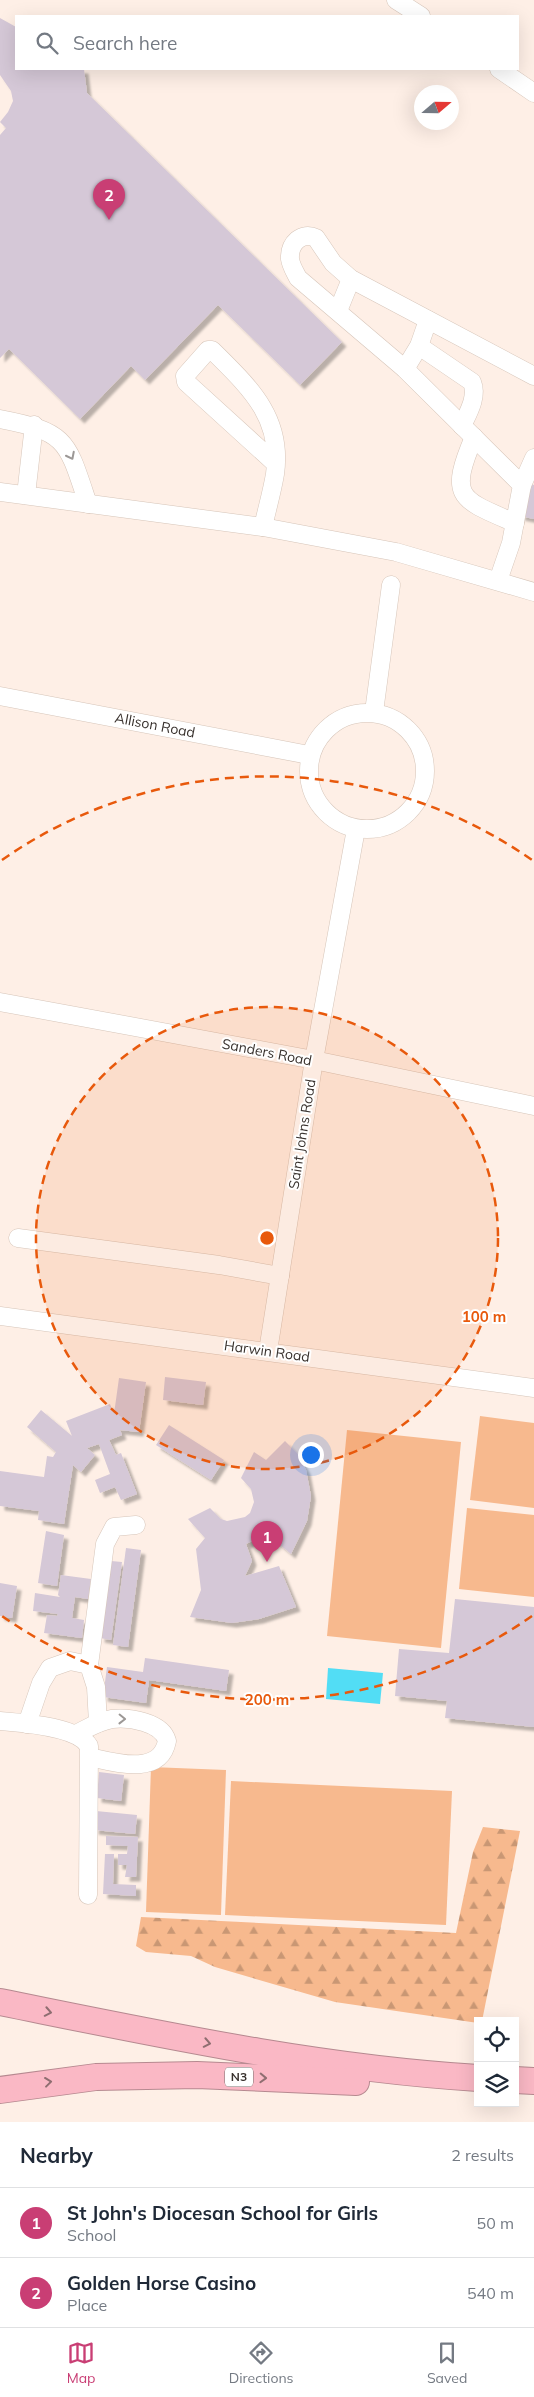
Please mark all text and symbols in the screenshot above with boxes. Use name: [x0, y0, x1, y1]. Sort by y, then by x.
search box: [15, 15, 519, 70]
icon: search: [33, 29, 61, 57]
text: Search here: [73, 31, 177, 55]
north arrow: [414, 85, 459, 130]
pin: 2: [93, 179, 125, 220]
one-way arrow: [65, 450, 75, 459]
street label: Allison Road: [113, 708, 197, 742]
street label: Sanders Road: [220, 1034, 314, 1070]
street label: Saint Johns Road: [284, 1078, 320, 1190]
centre of rings: [258, 1229, 276, 1247]
text: 100 m: [462, 1307, 506, 1326]
street label: Harwin Road: [223, 1336, 311, 1366]
your location: [298, 1442, 324, 1468]
pin: 1: [251, 1521, 283, 1562]
text: 200 m: [245, 1690, 289, 1709]
one-way arrow: [118, 1714, 126, 1725]
one-way arrow: [43, 2006, 52, 2016]
map controls: [474, 2017, 519, 2107]
button: locate: [474, 2017, 519, 2062]
one-way arrow: [203, 2037, 212, 2048]
button: layers: [474, 2062, 519, 2107]
road number: N3: [225, 2068, 253, 2086]
one-way arrow: [260, 2073, 267, 2083]
one-way arrow: [44, 2078, 53, 2088]
text: Nearby: [20, 2142, 93, 2168]
text: 2 results: [451, 2145, 514, 2165]
text: St John's Diocesan School for Girls: [67, 2201, 378, 2225]
text: 1: [31, 2213, 41, 2233]
text: 50 m: [477, 2213, 514, 2233]
text: School: [67, 2225, 116, 2245]
text: Golden Horse Casino: [67, 2271, 256, 2295]
text: 2: [31, 2283, 41, 2303]
text: 540 m: [467, 2283, 514, 2303]
text: Place: [67, 2295, 107, 2315]
tab: Map: [67, 2339, 95, 2387]
tab: Directions: [229, 2339, 294, 2387]
tab: Saved: [427, 2339, 467, 2387]

